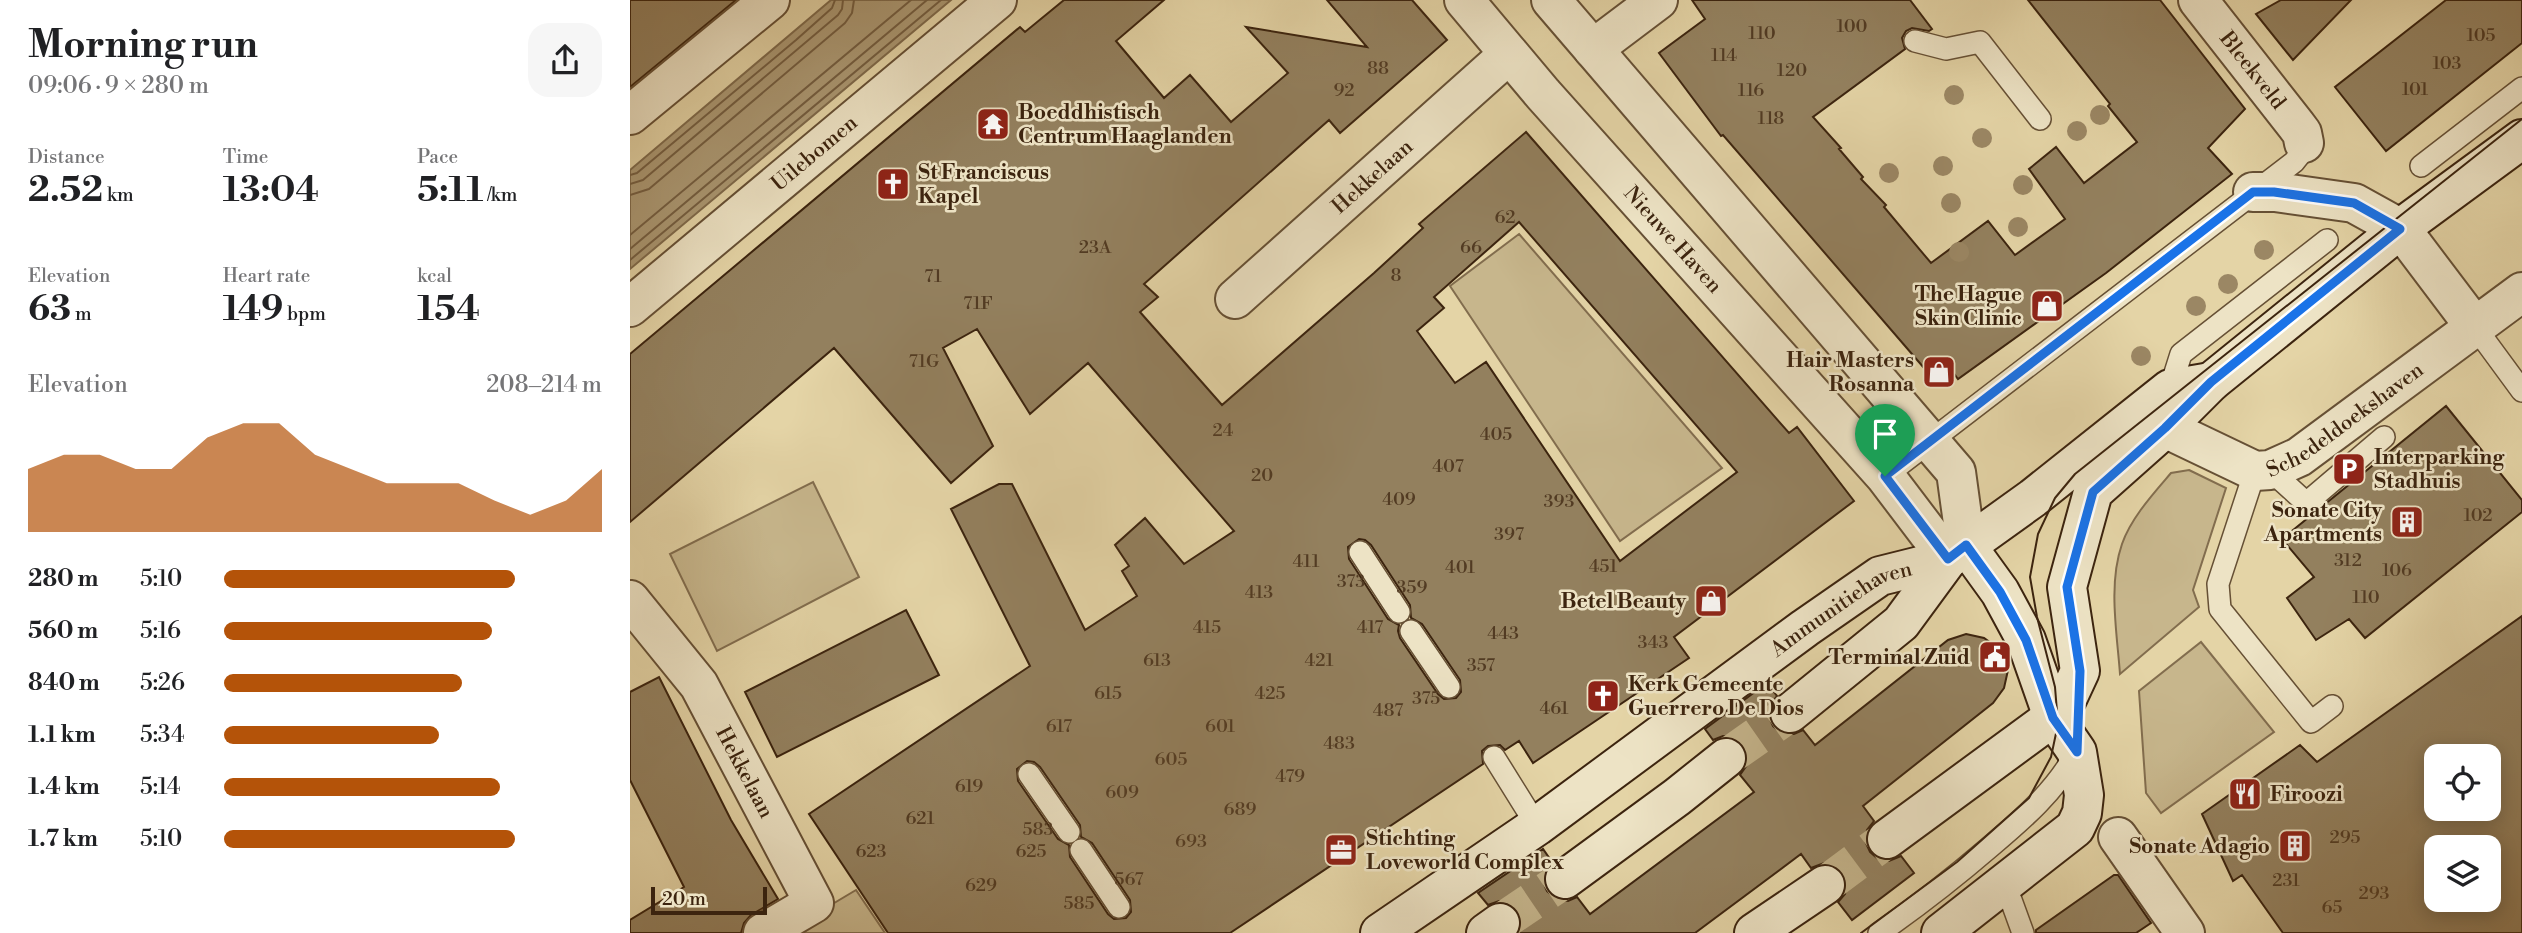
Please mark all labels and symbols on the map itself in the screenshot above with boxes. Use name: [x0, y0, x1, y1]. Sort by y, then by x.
house number: 100: [1836, 15, 1868, 38]
house number: 110: [1748, 22, 1776, 45]
house number: 105: [2466, 24, 2496, 47]
street label: Bleekveld: [2213, 26, 2291, 115]
house number: 114: [1711, 44, 1737, 67]
house number: 103: [2432, 52, 2462, 75]
house number: 88: [1367, 57, 1389, 80]
house number: 120: [1777, 59, 1807, 82]
house number: 101: [2402, 78, 2428, 101]
house number: 92: [1333, 79, 1355, 102]
house number: 116: [1738, 79, 1764, 102]
place label: Boeddhistisch Centrum Haaglanden: [1018, 100, 1232, 150]
temple icon: Boeddhistisch Centrum Haaglanden: [974, 105, 1012, 143]
house number: 118: [1758, 107, 1784, 130]
street label: Uilebomen: [766, 110, 864, 197]
street label: Hekkelaan: [1327, 134, 1419, 220]
place label: St Franciscus Kapel: [918, 160, 1049, 210]
church icon: St Franciscus Kapel: [874, 165, 912, 203]
street label: Nieuwe Haven: [1618, 181, 1727, 299]
house number: 62: [1494, 206, 1516, 229]
house number: 23A: [1079, 236, 1112, 259]
house number: 66: [1460, 236, 1482, 259]
house number: 8: [1390, 264, 1402, 287]
house number: 71: [924, 265, 942, 288]
place label: The Hague Skin Clinic: [1915, 282, 2022, 332]
shop icon: The Hague Skin Clinic: [2028, 287, 2066, 325]
house number: 71F: [963, 292, 993, 315]
place label: Hair Masters Rosanna: [1786, 348, 1915, 398]
house number: 71G: [909, 350, 940, 373]
shop icon: Hair Masters Rosanna: [1920, 353, 1958, 391]
street label: Schedeldoekshaven: [2263, 357, 2429, 484]
pin: [1855, 404, 1915, 476]
house number: 24: [1212, 419, 1234, 442]
house number: 405: [1480, 423, 1512, 446]
place label: Interparking Stadhuis: [2374, 445, 2505, 495]
parking icon: Interparking Stadhuis: [2330, 450, 2368, 488]
house number: 407: [1432, 455, 1464, 478]
house number: 20: [1251, 464, 1273, 487]
house number: 409: [1382, 488, 1416, 511]
house number: 393: [1544, 490, 1574, 513]
place label: Sonate City Apartments: [2263, 498, 2382, 548]
building icon: Sonate City Apartments: [2388, 503, 2426, 541]
house number: 102: [2463, 504, 2493, 527]
house number: 397: [1494, 523, 1524, 546]
house number: 312: [2334, 549, 2362, 572]
house number: 411: [1293, 550, 1320, 573]
house number: 451: [1589, 555, 1617, 578]
house number: 401: [1445, 556, 1475, 579]
street label: Ammunitiehaven: [1765, 556, 1915, 664]
house number: 106: [2382, 559, 2412, 582]
house number: 373: [1337, 570, 1365, 593]
house number: 359: [1397, 576, 1427, 599]
house number: 413: [1245, 581, 1273, 604]
shop icon: Betel Beauty: [1692, 582, 1730, 620]
house number: 110: [2352, 586, 2380, 609]
place label: Betel Beauty: [1561, 589, 1686, 615]
house number: 415: [1193, 616, 1221, 639]
house number: 417: [1357, 616, 1383, 639]
house number: 443: [1487, 622, 1519, 645]
house number: 343: [1638, 631, 1668, 654]
public building icon: Terminal Zuid: [1976, 638, 2014, 676]
place label: Terminal Zuid: [1828, 645, 1970, 671]
house number: 613: [1143, 649, 1171, 672]
house number: 421: [1305, 649, 1334, 672]
house number: 357: [1467, 654, 1495, 677]
place label: Kerk Gemeente Guerrero De Dios: [1628, 672, 1804, 722]
church icon: Kerk Gemeente Guerrero De Dios: [1584, 677, 1622, 715]
house number: 615: [1094, 682, 1122, 705]
house number: 425: [1255, 682, 1286, 705]
house number: 375: [1412, 687, 1440, 710]
house number: 461: [1540, 697, 1569, 720]
house number: 487: [1373, 699, 1403, 722]
house number: 617: [1046, 715, 1072, 738]
house number: 601: [1205, 715, 1235, 738]
street label: Hekkelaan: [709, 722, 779, 823]
house number: 483: [1323, 732, 1355, 755]
house number: 605: [1155, 748, 1187, 771]
house number: 479: [1275, 765, 1305, 788]
house number: 619: [955, 775, 983, 798]
restaurant icon: Firoozi: [2226, 775, 2264, 813]
house number: 609: [1105, 781, 1139, 804]
place label: Firoozi: [2270, 782, 2343, 808]
house number: 689: [1224, 798, 1257, 821]
house number: 621: [905, 807, 935, 830]
house number: 583: [1023, 818, 1054, 841]
place label: Stichting Loveworld Complex: [1366, 826, 1565, 876]
house number: 295: [2329, 826, 2361, 849]
building icon: Sonate Adagio: [2276, 827, 2314, 865]
house number: 693: [1175, 830, 1207, 853]
office icon: Stichting Loveworld Complex: [1322, 831, 1360, 869]
place label: Sonate Adagio: [2129, 834, 2270, 860]
house number: 623: [855, 840, 887, 863]
house number: 625: [1015, 840, 1047, 863]
house number: 567: [1115, 868, 1143, 891]
house number: 231: [2272, 869, 2300, 892]
house number: 629: [965, 874, 997, 897]
house number: 293: [2358, 882, 2390, 905]
scale bar: [651, 884, 766, 916]
house number: 585: [1064, 892, 1095, 915]
house number: 65: [2322, 896, 2342, 919]

